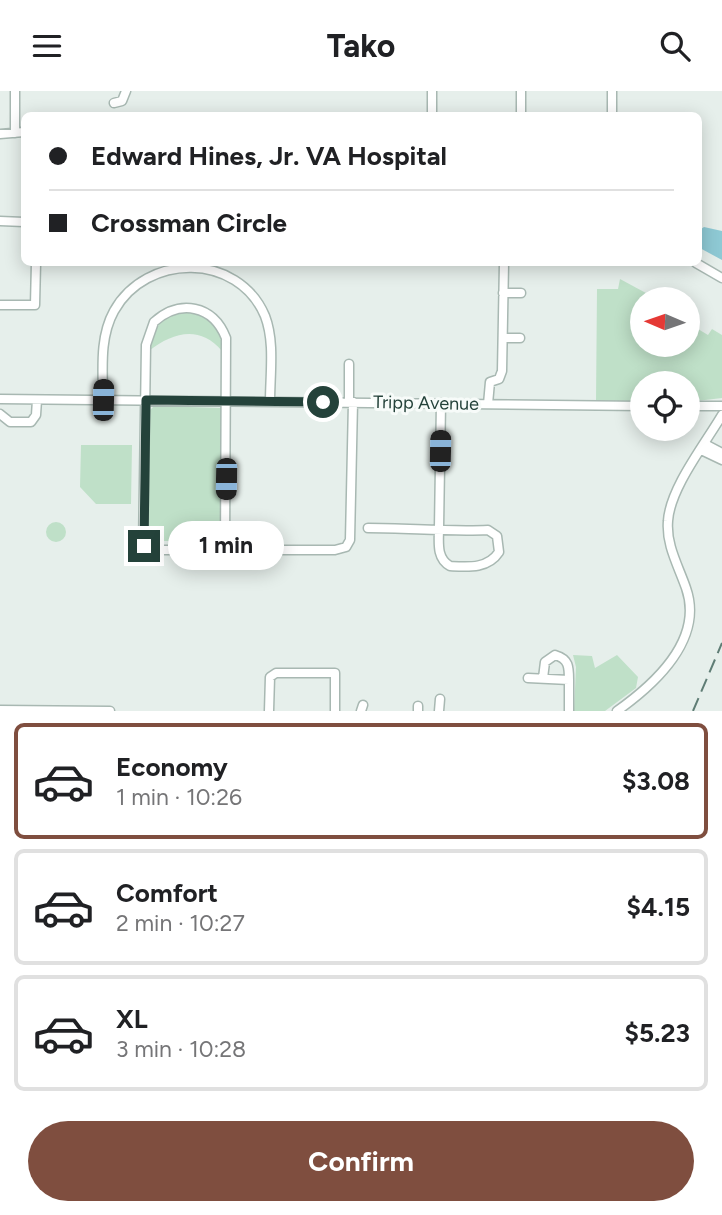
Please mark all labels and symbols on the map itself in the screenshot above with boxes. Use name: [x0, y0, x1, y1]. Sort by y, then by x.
north arrow: [630, 287, 700, 357]
car: [93, 379, 114, 421]
route start: [307, 386, 339, 418]
street label: Tripp Avenue: [373, 391, 479, 415]
car: [430, 430, 451, 472]
car: [216, 458, 237, 500]
callout: 1 min: [168, 521, 284, 571]
route end: [128, 530, 160, 562]

